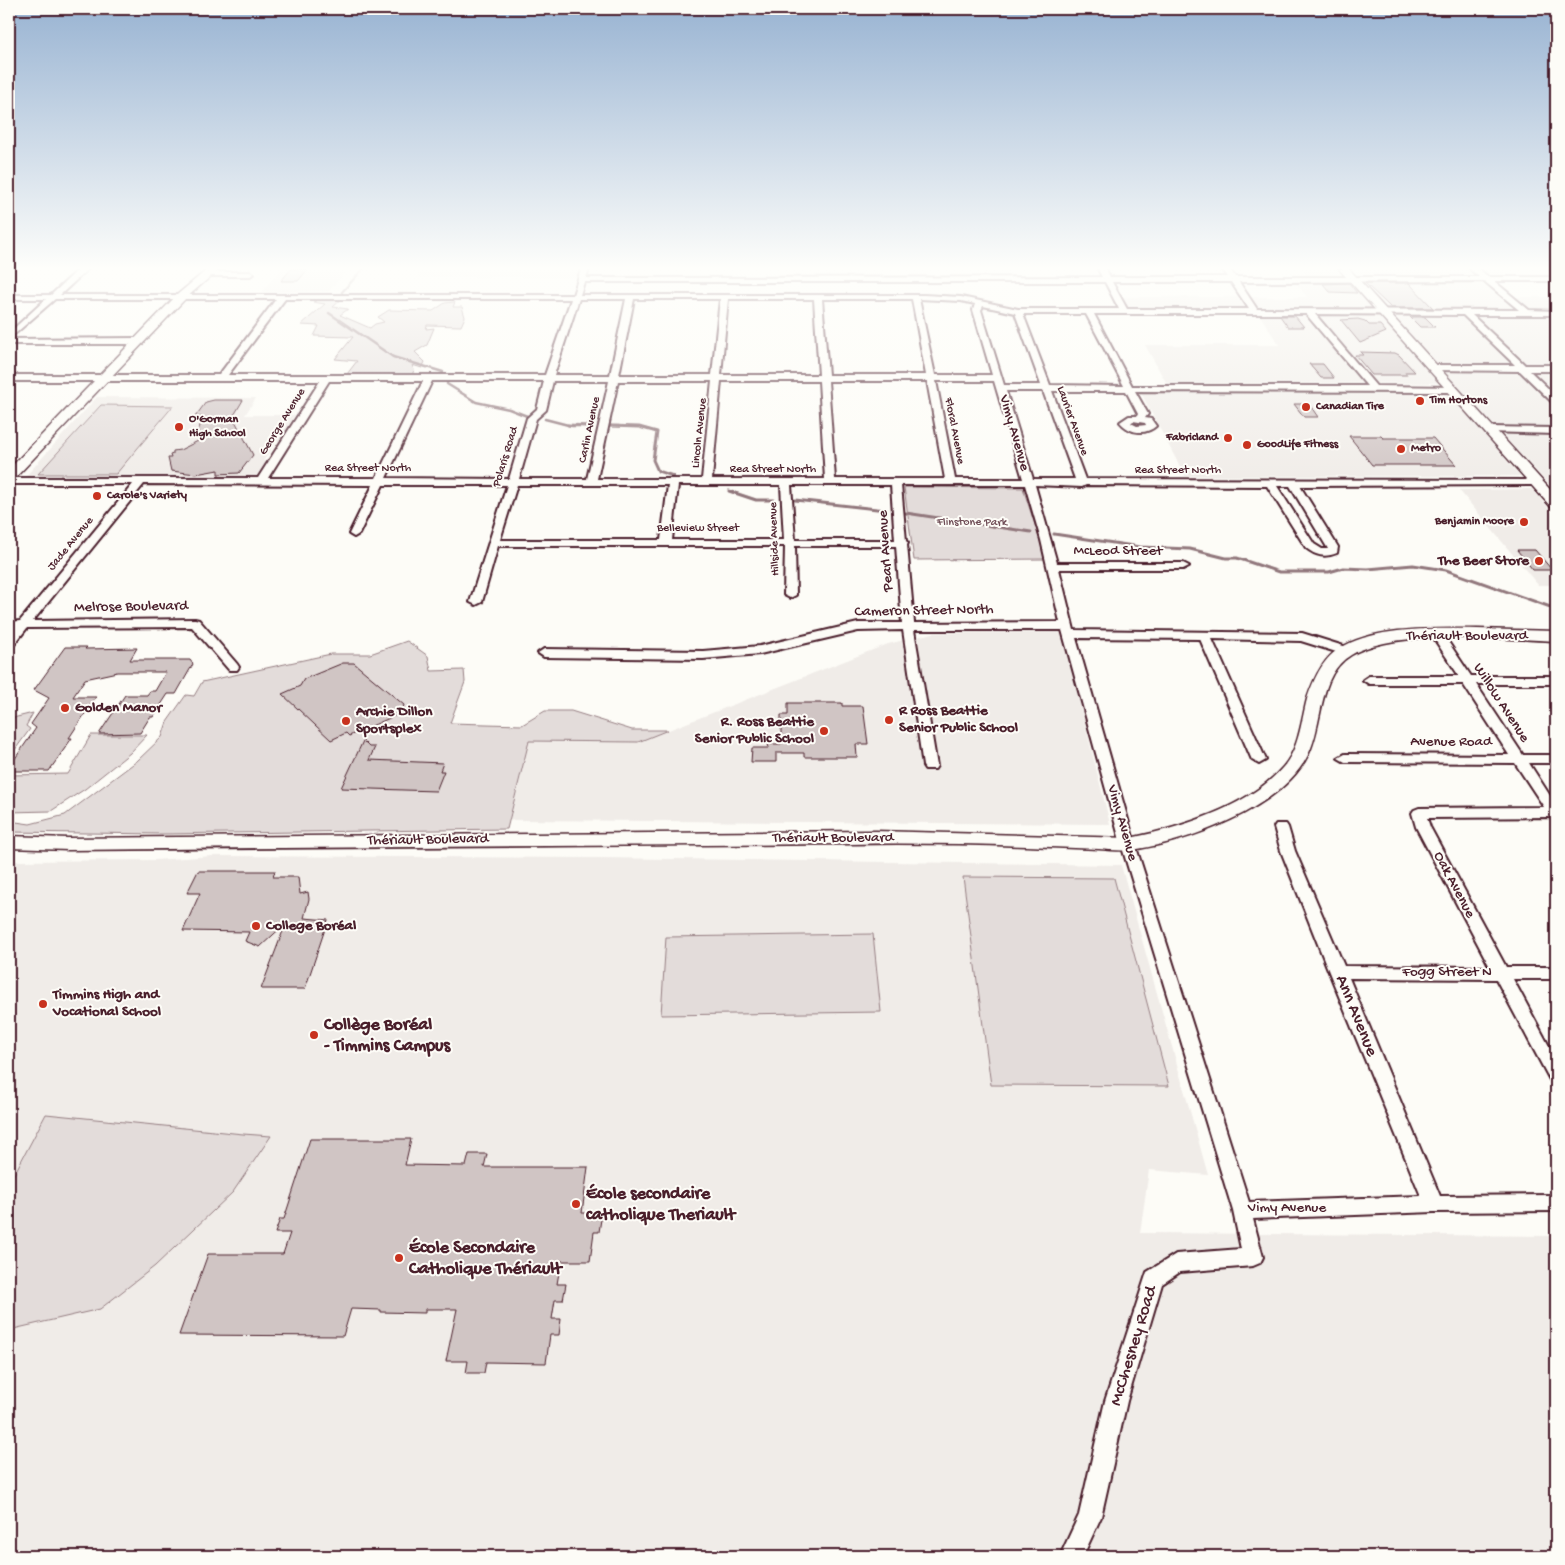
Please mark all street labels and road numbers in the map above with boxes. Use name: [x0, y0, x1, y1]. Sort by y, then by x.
street label: Laurier Avenue: [1053, 384, 1091, 458]
street label: George Avenue: [257, 385, 310, 458]
street label: Vimy Avenue: [994, 392, 1034, 473]
street label: Carlin Avenue: [576, 395, 604, 464]
street label: Floral Avenue: [940, 396, 967, 466]
street label: Lincoln Avenue: [689, 397, 711, 469]
street label: Polaris Road: [490, 424, 522, 490]
street label: Rea Street North: [325, 462, 412, 476]
street label: Rea Street North: [730, 463, 817, 477]
street label: Rea Street North: [1135, 464, 1222, 478]
street label: Hillside Avenue: [767, 501, 783, 576]
street label: Pearl Avenue: [874, 509, 898, 593]
street label: Jade Avenue: [45, 514, 97, 574]
street label: Belleview Street: [656, 522, 740, 536]
street label: McLeod Street: [1074, 542, 1164, 560]
street label: Melrose Boulevard: [74, 597, 189, 617]
street label: Cameron Street North: [854, 601, 994, 621]
street label: Thériault Boulevard: [1405, 627, 1529, 645]
street label: Willow Avenue: [1469, 660, 1533, 746]
street label: Avenue Road: [1410, 733, 1493, 751]
street label: Vimy Avenue: [1102, 782, 1142, 863]
street label: Thériault Boulevard: [771, 829, 895, 847]
street label: Thériault Boulevard: [366, 830, 490, 850]
street label: Oak Avenue: [1429, 849, 1479, 922]
street label: Fogg Street N: [1401, 963, 1492, 981]
street label: Ann Avenue: [1330, 972, 1382, 1061]
street label: Vimy Avenue: [1247, 1199, 1326, 1217]
street label: McChesney Road: [1106, 1282, 1163, 1408]

